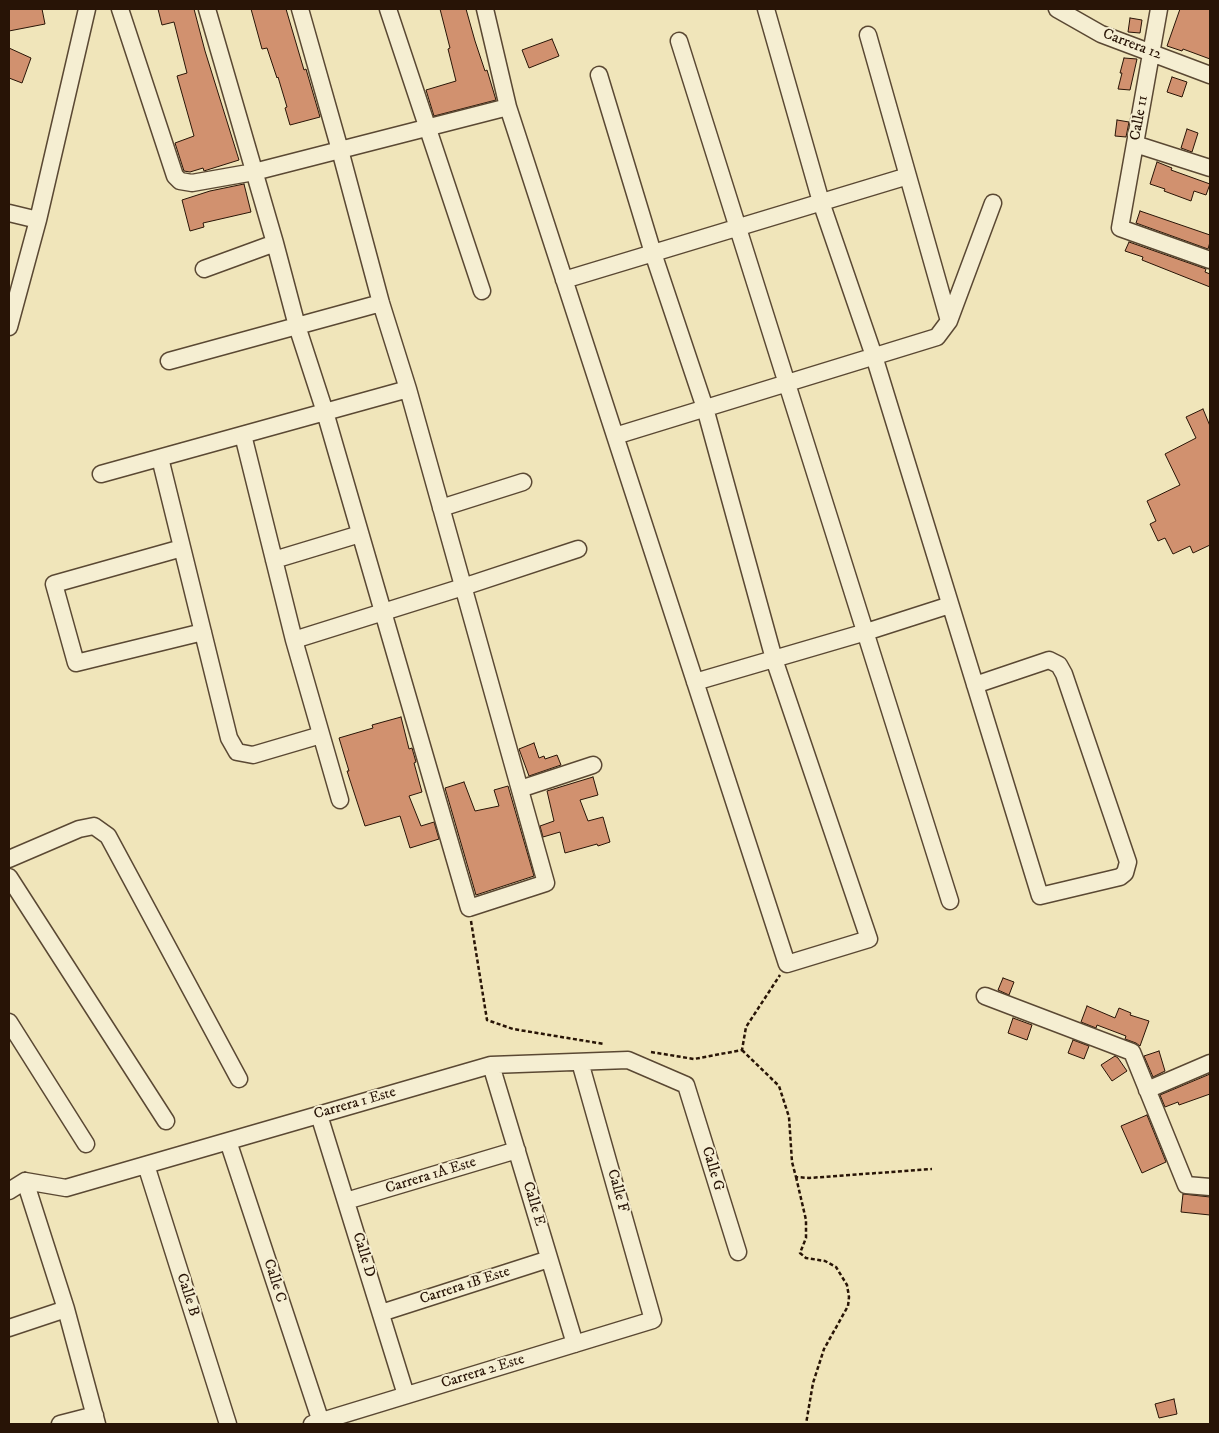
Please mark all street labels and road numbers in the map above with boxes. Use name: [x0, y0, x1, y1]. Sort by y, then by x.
street label: Carrera 12: [1100, 26, 1164, 64]
street label: Calle 11: [1127, 94, 1153, 142]
street label: Carrera 1 Este: [312, 1084, 398, 1124]
street label: Calle G: [697, 1145, 727, 1193]
street label: Carrera 1A Este: [384, 1154, 478, 1198]
street label: Calle F: [602, 1167, 632, 1215]
street label: Calle E: [518, 1180, 548, 1228]
street label: Calle D: [348, 1230, 378, 1280]
street label: Calle C: [259, 1257, 289, 1305]
street label: Carrera 1B Este: [418, 1263, 512, 1309]
street label: Calle B: [172, 1271, 202, 1319]
street label: Carrera 2 Este: [439, 1351, 527, 1393]

